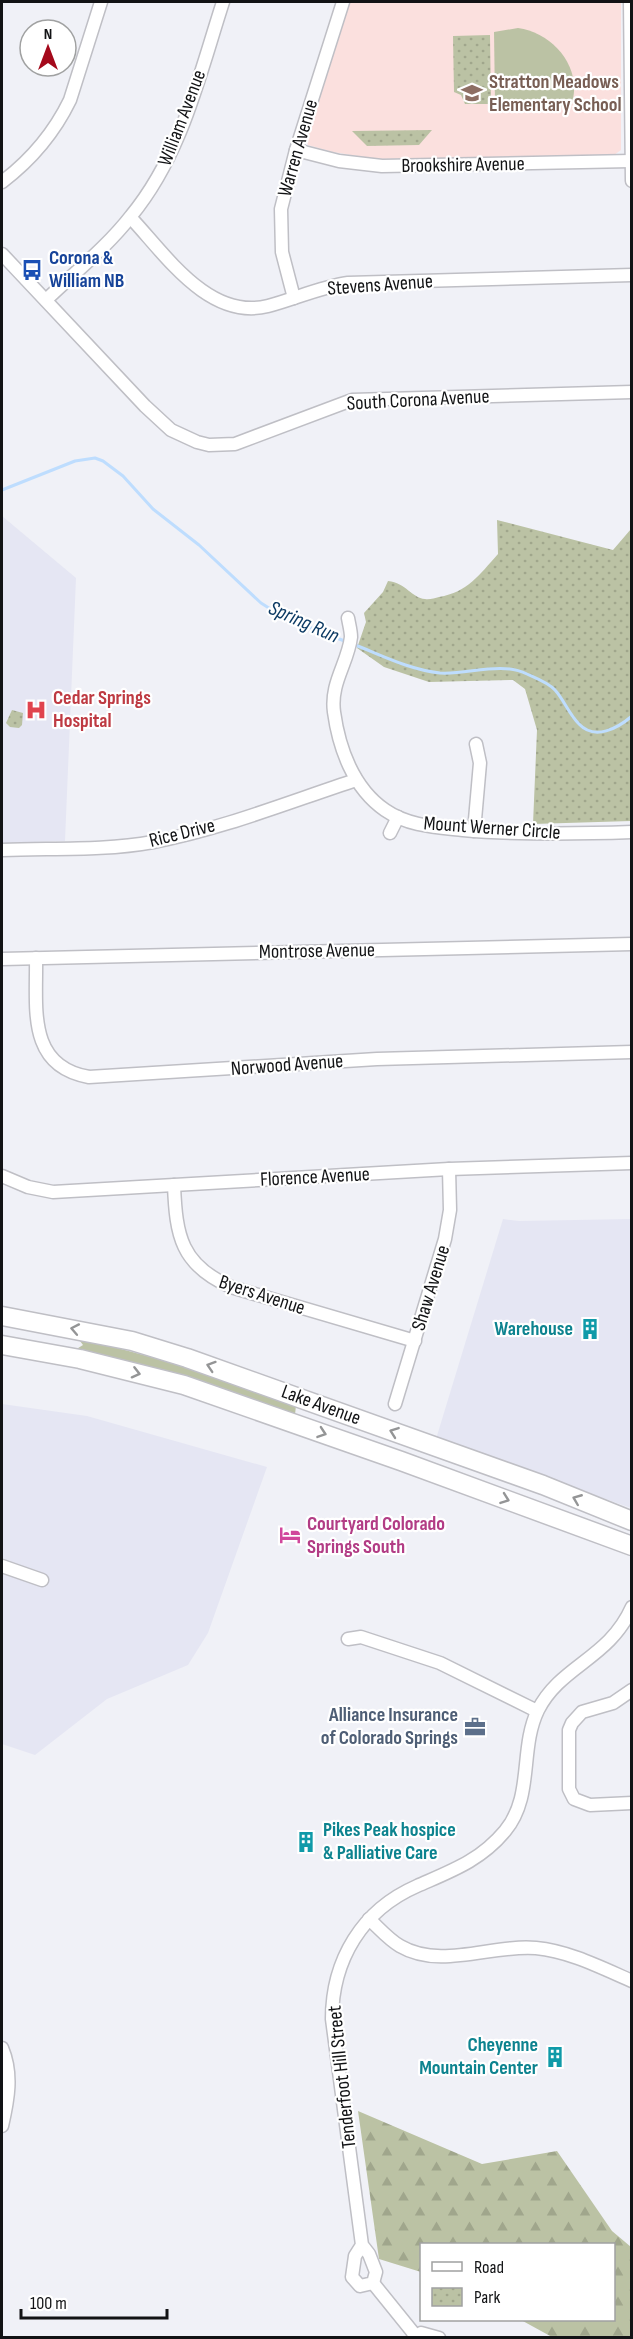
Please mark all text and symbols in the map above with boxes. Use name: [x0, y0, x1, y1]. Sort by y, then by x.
north arrow: [18, 18, 78, 78]
text: N: [44, 25, 52, 44]
street label: William Avenue: [153, 67, 211, 169]
place label: Stratton Meadows Elementary School: [489, 70, 622, 117]
school or university icon: Stratton Meadows Elementary School: [460, 81, 484, 105]
street label: Warren Avenue: [273, 97, 323, 199]
street label: Brookshire Avenue: [401, 152, 525, 178]
place label: Corona & William NB: [49, 246, 124, 293]
bus stop icon: Corona & William NB: [20, 258, 44, 282]
street label: Stevens Avenue: [326, 269, 434, 301]
street label: South Corona Avenue: [346, 384, 490, 416]
water label: Spring Run: [265, 595, 343, 649]
place label: Cedar Springs Hospital: [53, 686, 151, 733]
hospital icon: Cedar Springs Hospital: [24, 698, 48, 722]
street label: Mount Werner Circle: [423, 811, 561, 845]
street label: Rice Drive: [147, 813, 217, 853]
street label: Montrose Avenue: [259, 938, 375, 964]
street label: Norwood Avenue: [230, 1049, 344, 1081]
street label: Florence Avenue: [260, 1162, 370, 1192]
street label: Shaw Avenue: [407, 1242, 455, 1334]
street label: Byers Avenue: [216, 1270, 308, 1320]
place label: Warehouse: [494, 1317, 573, 1341]
building icon: Warehouse: [578, 1317, 602, 1341]
one-way arrow: [70, 1323, 80, 1336]
one-way arrow: [206, 1360, 217, 1373]
one-way arrow: [131, 1366, 141, 1379]
street label: Lake Avenue: [278, 1380, 364, 1430]
one-way arrow: [316, 1426, 326, 1439]
one-way arrow: [389, 1426, 400, 1439]
one-way arrow: [499, 1492, 510, 1505]
one-way arrow: [572, 1494, 583, 1506]
place label: Courtyard Colorado Springs South: [307, 1512, 445, 1559]
hotel icon: Courtyard Colorado Springs South: [278, 1523, 302, 1547]
place label: Alliance Insurance of Colorado Springs: [321, 1703, 458, 1750]
office icon: Alliance Insurance of Colorado Springs: [463, 1715, 487, 1739]
place label: Pikes Peak hospice & Palliative Care: [323, 1818, 456, 1865]
building icon: Pikes Peak hospice & Palliative Care: [294, 1830, 318, 1854]
street label: Tenderfoot Hill Street: [323, 2004, 361, 2150]
place label: Cheyenne Mountain Center: [419, 2033, 538, 2080]
building icon: Cheyenne Mountain Center: [543, 2045, 567, 2069]
legend: [420, 2243, 615, 2321]
text: Road: [474, 2257, 504, 2278]
scale bar: [21, 2282, 166, 2320]
text: Park: [474, 2287, 500, 2308]
text: 100 m: [30, 2293, 67, 2314]

